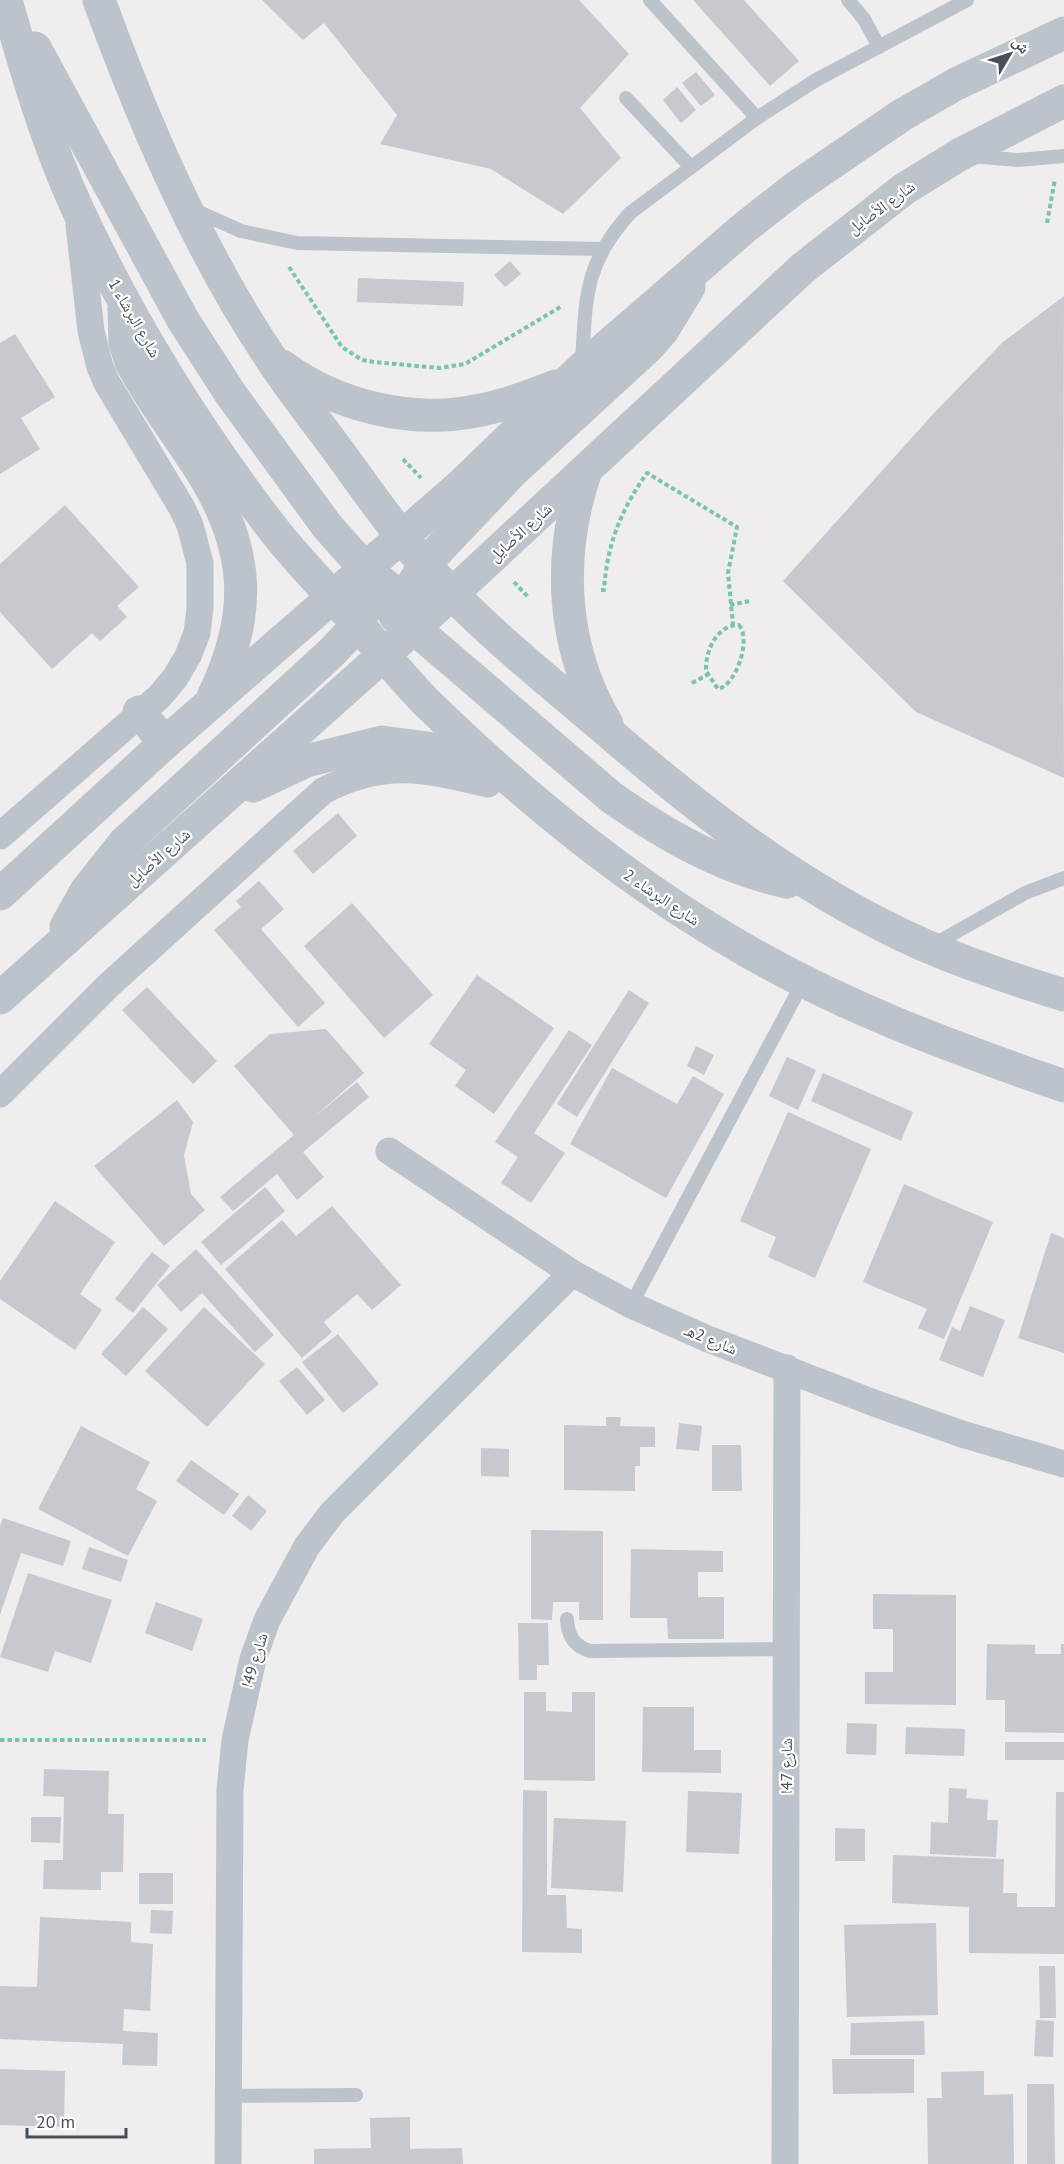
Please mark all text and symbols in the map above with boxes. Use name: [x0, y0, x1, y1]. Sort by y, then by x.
north arrow: [980, 24, 1040, 84]
text: ش: [1009, 32, 1035, 57]
street label: شارع الأصايل: [843, 176, 919, 239]
street label: شارع البرشاء 1: [104, 275, 166, 361]
street label: شارع الأصايل: [484, 498, 556, 566]
street label: شارع الأصايل: [122, 824, 195, 891]
street label: شارع البرشاء 2: [620, 864, 704, 931]
street label: شارع 2هـ: [680, 1319, 740, 1359]
street label: شارع 49ا: [236, 1630, 273, 1690]
street label: شارع 47ا: [776, 1738, 797, 1794]
scale bar: [27, 2101, 126, 2139]
text: 20 m: [36, 2110, 75, 2133]

